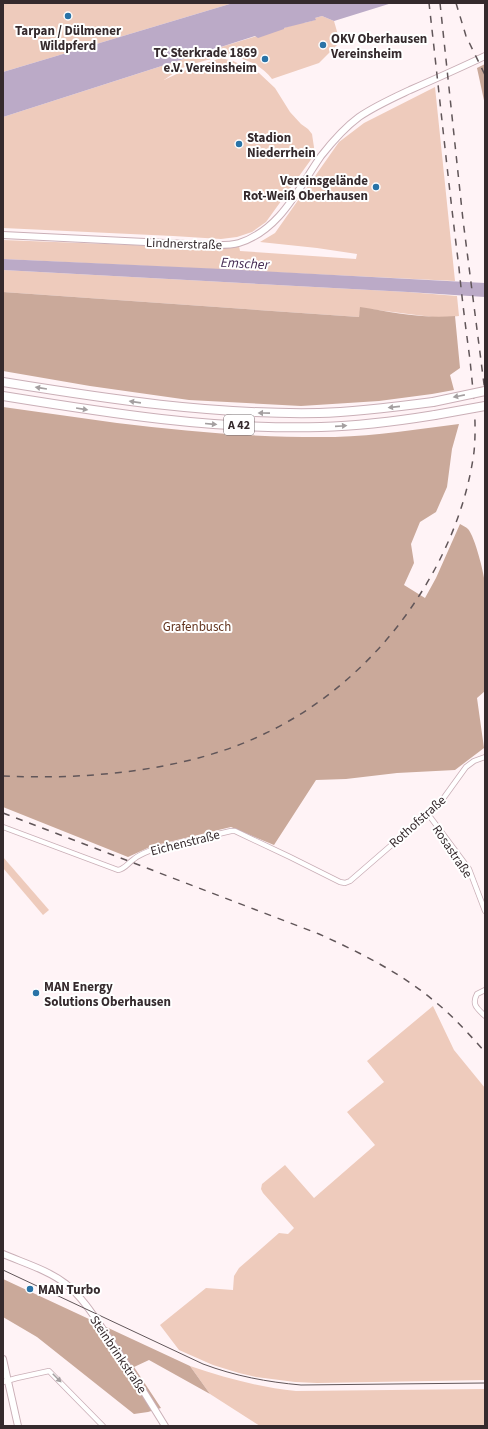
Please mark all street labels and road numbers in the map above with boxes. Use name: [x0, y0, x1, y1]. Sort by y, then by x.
street label: Lindnerstraße: [146, 234, 222, 254]
road number: A 42: [224, 415, 254, 435]
street label: Rothofstraße: [385, 791, 450, 852]
street label: Rosastraße: [428, 821, 477, 882]
street label: Eichenstraße: [149, 826, 222, 860]
street label: Steinbrinkstraße: [85, 1312, 151, 1397]

